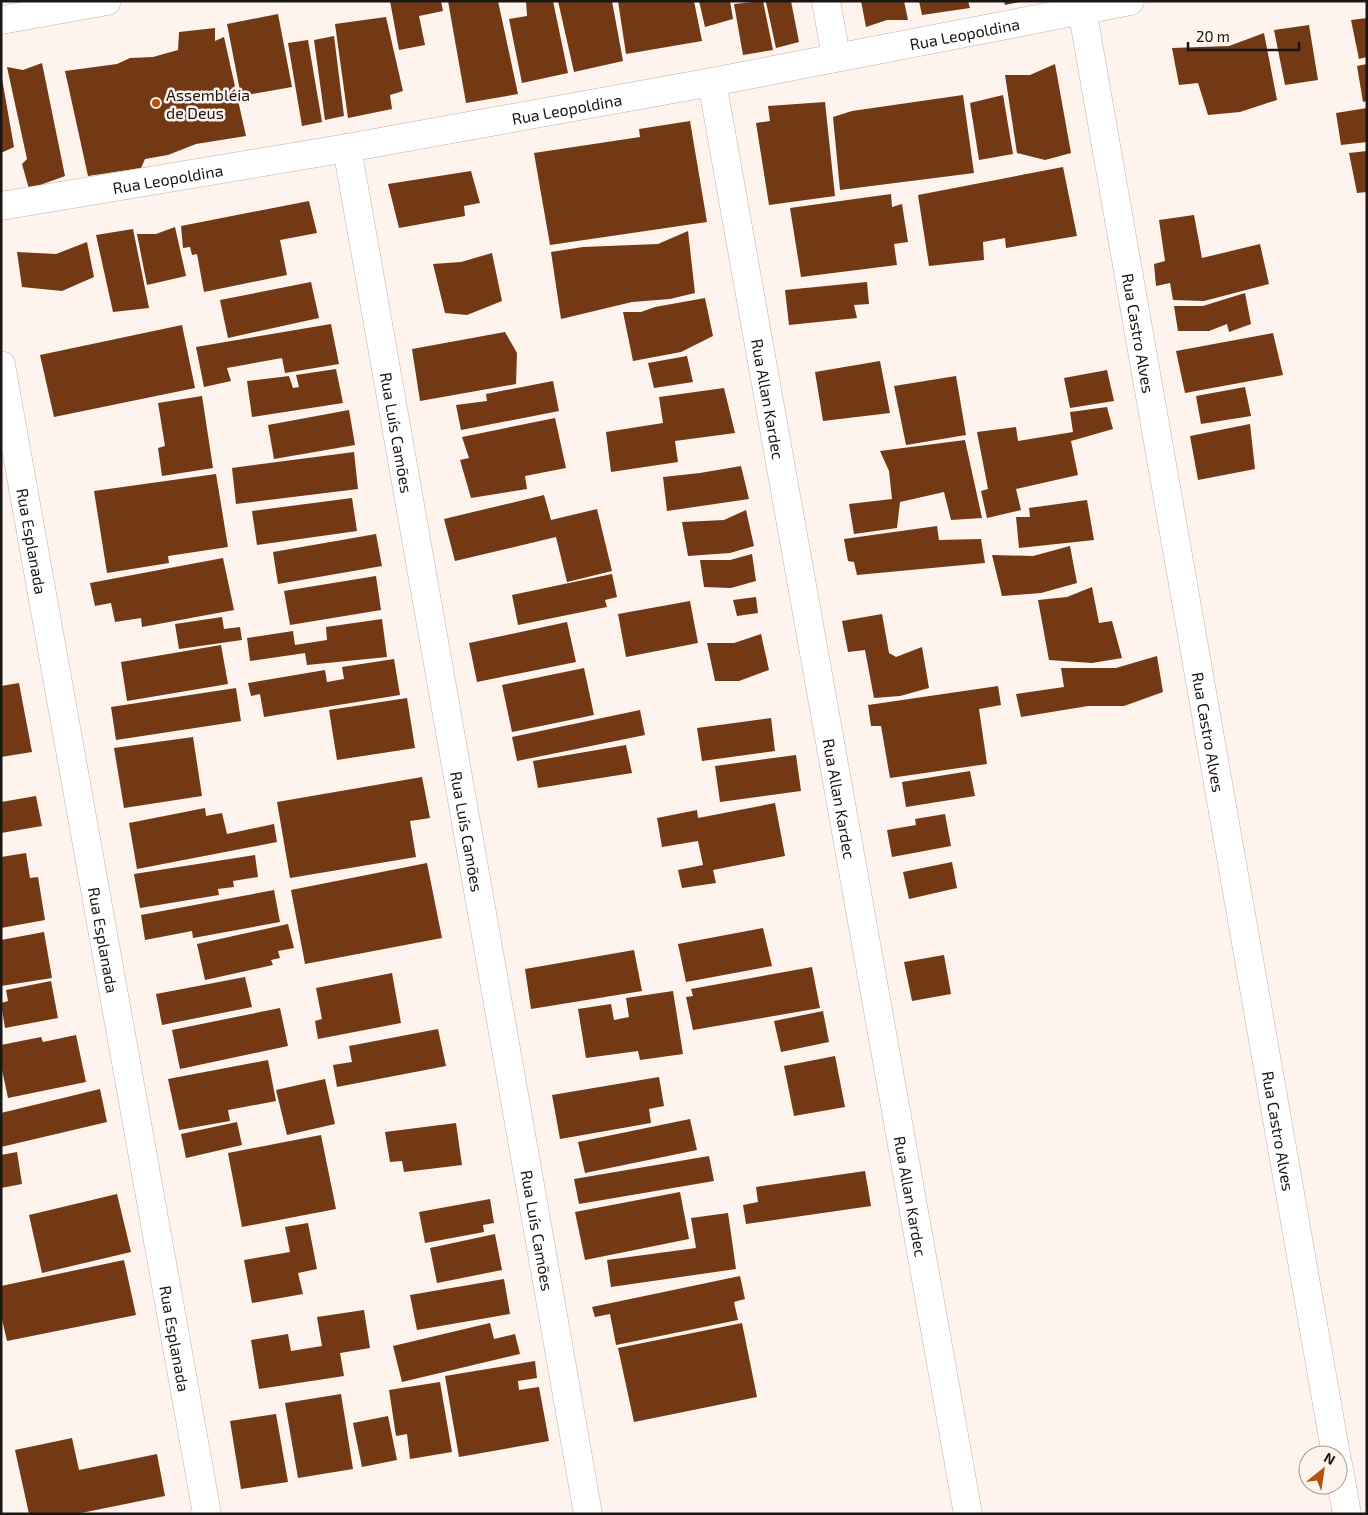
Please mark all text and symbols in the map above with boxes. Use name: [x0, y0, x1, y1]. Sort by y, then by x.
street label: Rua Leopoldina: [908, 13, 1021, 53]
scale bar: [1188, 20, 1299, 52]
text: 20 m: [1196, 27, 1230, 45]
place label: Assembléia de Deus: [166, 85, 250, 122]
street label: Rua Leopoldina: [510, 89, 623, 128]
marker: Assembléia de Deus: [150, 97, 162, 109]
street label: Rua Leopoldina: [111, 159, 224, 197]
street label: Rua Castro Alves: [1119, 272, 1159, 395]
street label: Rua Allan Kardec: [749, 337, 789, 461]
street label: Rua Luís Camões: [377, 371, 417, 494]
street label: Rua Esplanada: [14, 487, 51, 596]
street label: Rua Castro Alves: [1189, 670, 1229, 793]
street label: Rua Allan Kardec: [820, 737, 860, 861]
street label: Rua Luís Camões: [448, 770, 488, 893]
street label: Rua Esplanada: [85, 885, 123, 994]
street label: Rua Castro Alves: [1259, 1069, 1299, 1192]
street label: Rua Allan Kardec: [891, 1134, 931, 1258]
street label: Rua Luís Camões: [518, 1168, 558, 1292]
street label: Rua Esplanada: [157, 1284, 194, 1393]
north arrow: [1298, 1445, 1348, 1495]
text: N: [1321, 1448, 1338, 1468]

